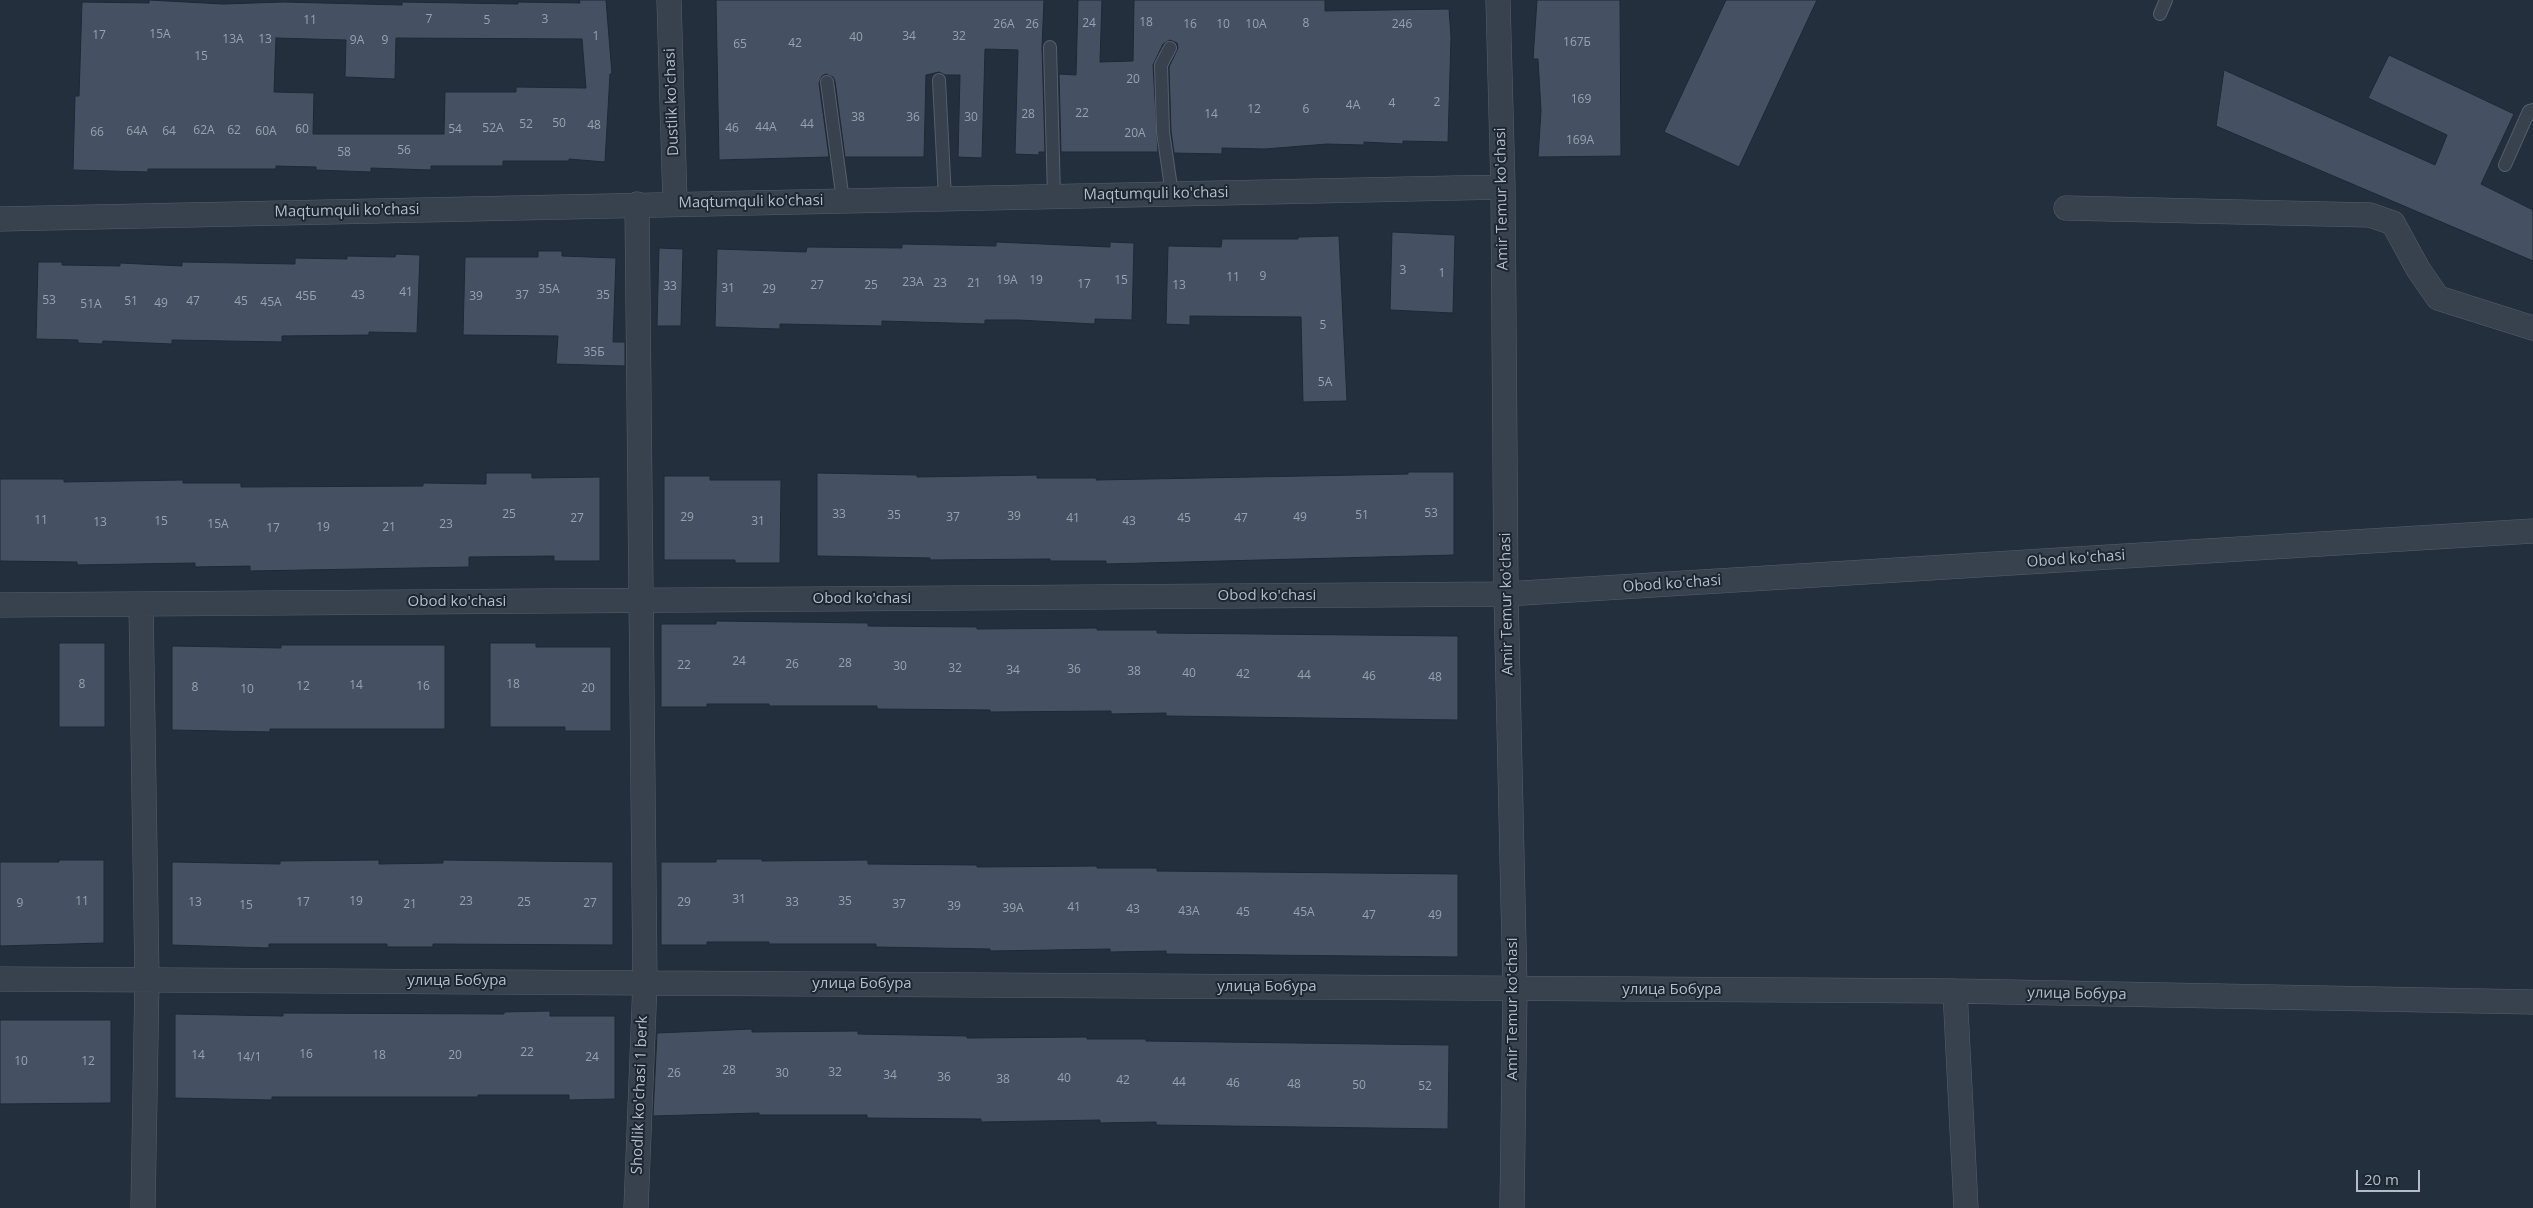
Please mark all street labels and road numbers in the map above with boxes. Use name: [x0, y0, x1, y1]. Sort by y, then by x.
street label: Dustlik ko'chasi: [661, 48, 683, 156]
street label: Amir Temur ko'chasi: [1492, 127, 1512, 271]
street label: Maqtumquli ko'chasi: [1083, 184, 1229, 204]
street label: Maqtumquli ko'chasi: [678, 192, 824, 212]
street label: Maqtumquli ko'chasi: [274, 201, 420, 221]
street label: Amir Temur ko'chasi: [1497, 532, 1517, 676]
street label: Obod ko'chasi: [2026, 547, 2126, 571]
street label: Obod ko'chasi: [1622, 572, 1722, 596]
street label: Obod ko'chasi: [1218, 587, 1316, 605]
street label: Obod ko'chasi: [813, 590, 911, 608]
street label: Obod ko'chasi: [408, 593, 506, 611]
street label: Amir Temur ko'chasi: [1504, 938, 1522, 1080]
street label: улица Бобура: [407, 972, 507, 990]
street label: улица Бобура: [812, 975, 912, 993]
street label: улица Бобура: [1217, 978, 1317, 996]
street label: улица Бобура: [1622, 981, 1722, 999]
street label: улица Бобура: [2027, 984, 2127, 1004]
street label: Shodlik ko'chasi 1 berk: [628, 1015, 652, 1175]

